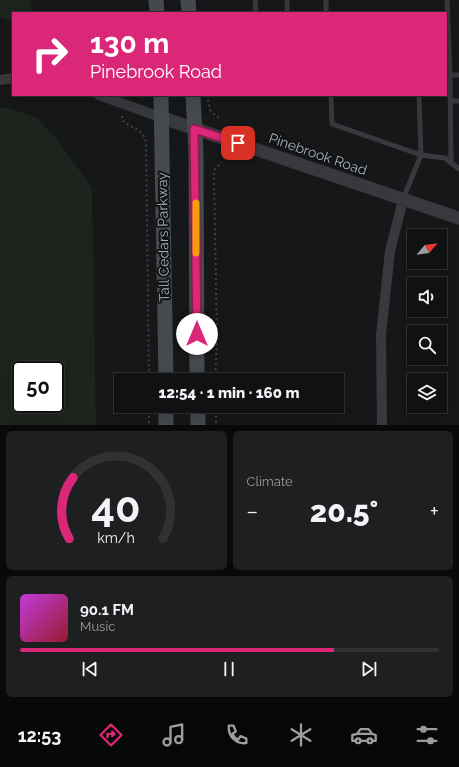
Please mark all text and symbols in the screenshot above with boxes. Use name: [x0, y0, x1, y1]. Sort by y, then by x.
text: 130 m: [90, 27, 169, 60]
icon: right: [24, 28, 76, 80]
text: Pinebrook Road: [90, 61, 222, 82]
pin: [221, 126, 255, 160]
street label: Pinebrook Road: [267, 130, 369, 178]
icon: arrive: [227, 132, 249, 154]
street label: Tall Cedars Parkway: [154, 172, 172, 302]
north arrow: [407, 229, 447, 269]
map controls: [407, 229, 447, 413]
button: sound: [407, 277, 447, 317]
position arrow: [176, 313, 218, 355]
button: search: [407, 325, 447, 365]
speed limit sign: 50: [12, 361, 64, 413]
button: layers: [407, 373, 447, 413]
text: 12:54 · 1 min · 160 m: [159, 384, 299, 402]
text: Climate: [247, 474, 293, 489]
text: 40: [92, 482, 141, 531]
text: 20.5°: [310, 494, 378, 529]
text: −: [247, 498, 258, 524]
text: +: [430, 498, 439, 524]
text: km/h: [97, 529, 135, 545]
text: 90.1 FM: [80, 601, 134, 619]
text: Music: [80, 619, 115, 634]
icon: previous: [79, 658, 101, 680]
icon: pause: [218, 658, 240, 680]
icon: next: [358, 658, 380, 680]
icon: directions: [97, 721, 125, 749]
icon: music: [160, 721, 188, 749]
icon: phone: [223, 721, 251, 749]
icon: climate: [287, 721, 315, 749]
icon: car: [350, 721, 378, 749]
icon: filters: [413, 721, 441, 749]
text: 12:53: [18, 725, 61, 746]

